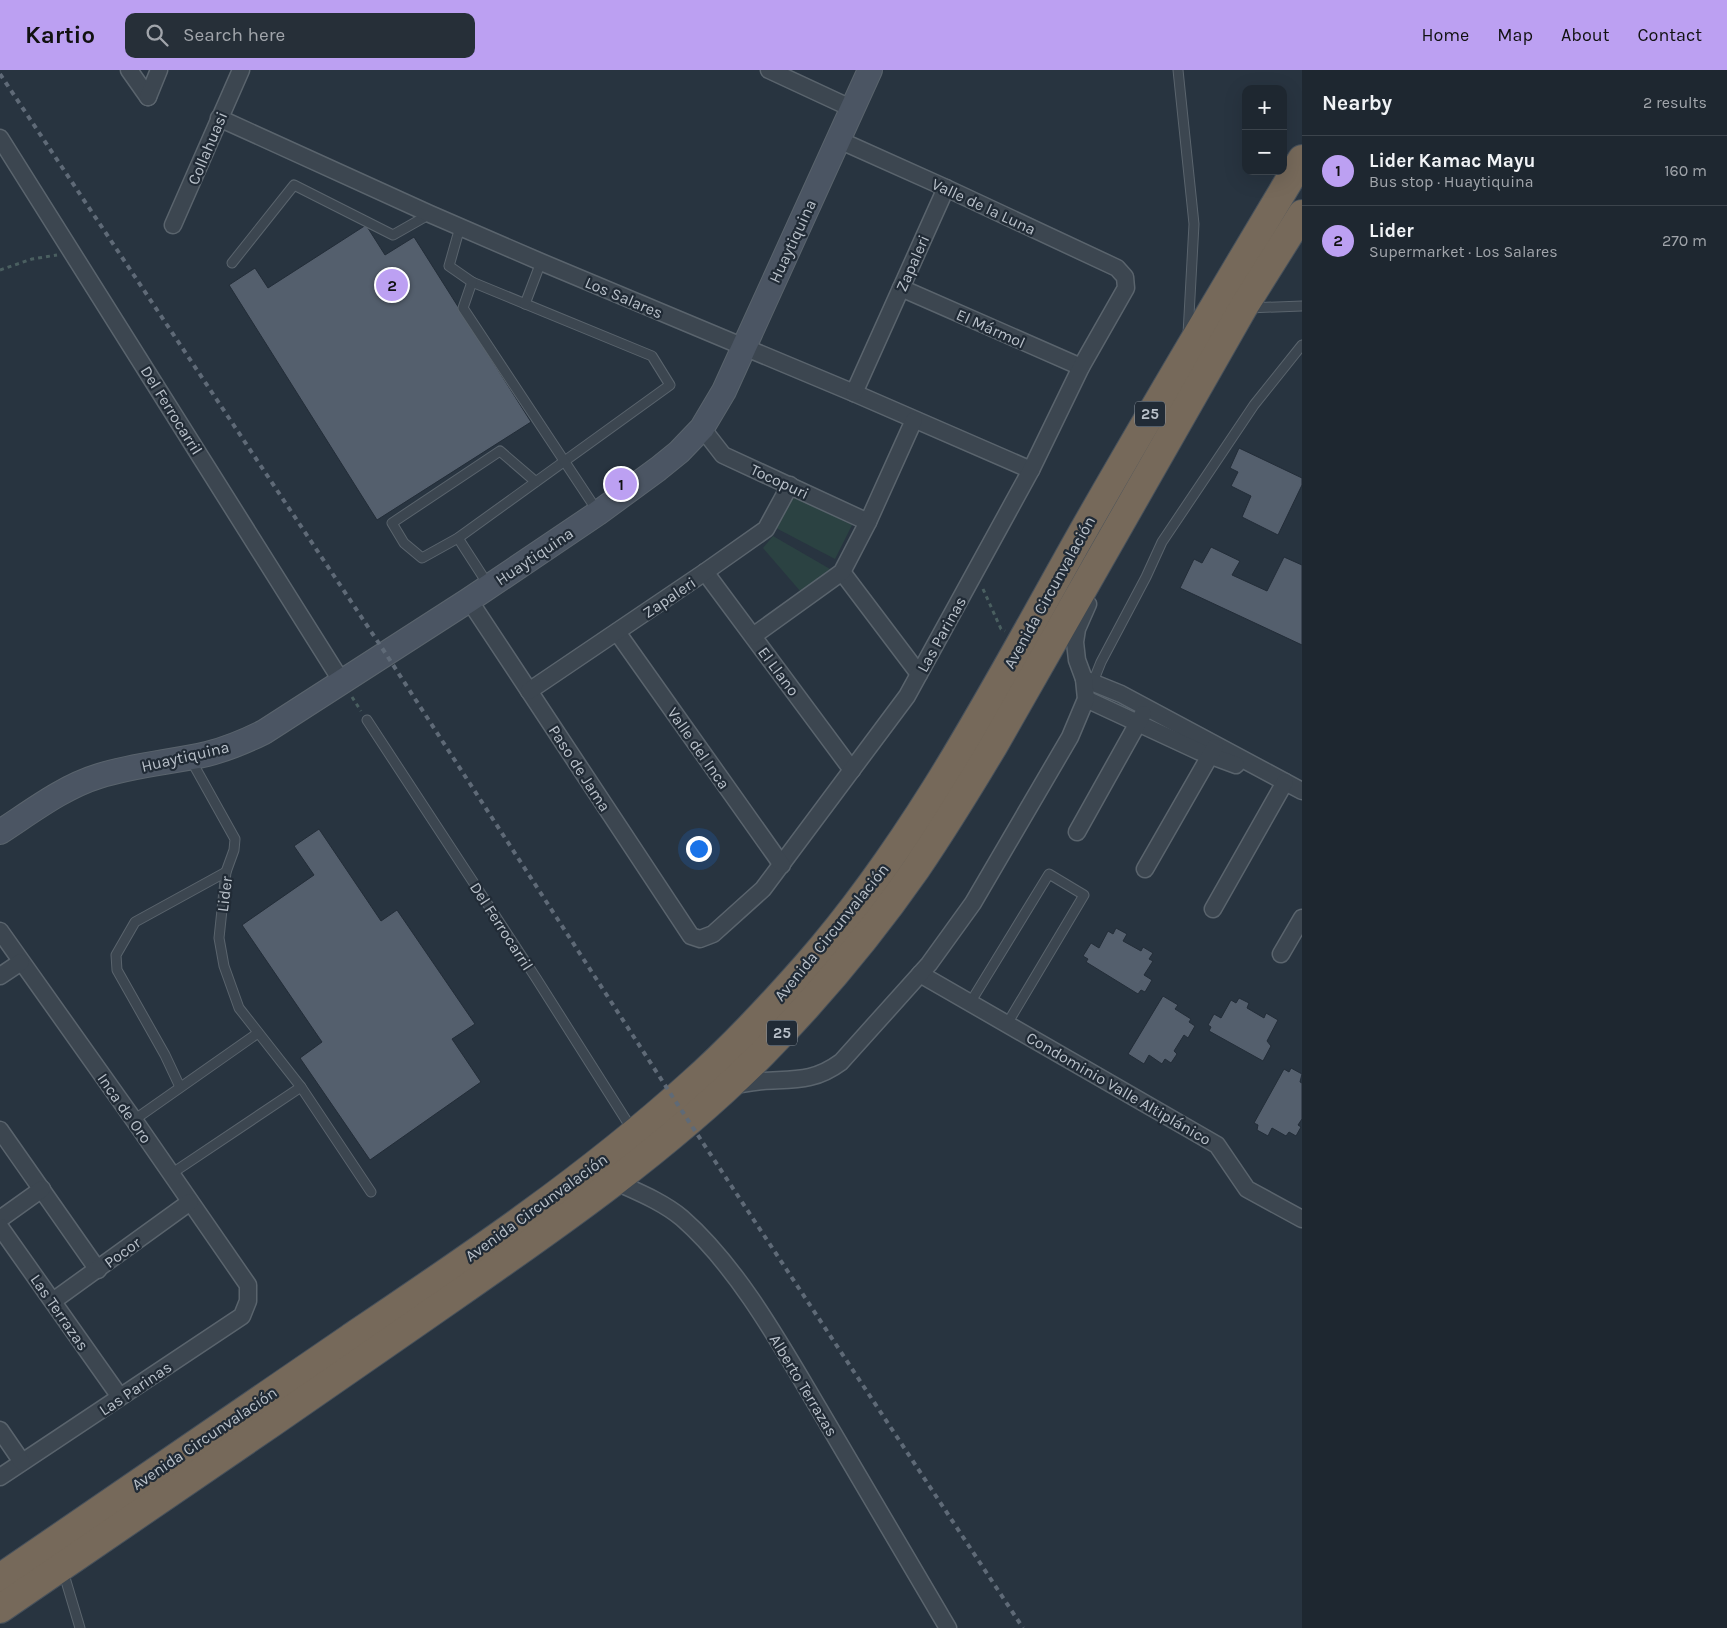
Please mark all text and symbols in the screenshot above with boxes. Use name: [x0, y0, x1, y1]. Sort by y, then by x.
search box: [125, 13, 475, 58]
text: Kartio: [25, 21, 95, 49]
icon: search: [143, 21, 171, 49]
text: Search here: [183, 24, 285, 46]
text: Home: [1421, 24, 1469, 46]
text: Map: [1497, 24, 1533, 46]
text: About: [1561, 24, 1610, 46]
text: Contact: [1638, 24, 1702, 46]
map controls: [1242, 85, 1287, 175]
button: +: [1242, 85, 1287, 130]
text: Nearby: [1322, 91, 1392, 115]
text: 2 results: [1643, 93, 1707, 112]
street label: Collahuasi: [184, 109, 231, 188]
button: −: [1242, 130, 1287, 175]
text: Lider Kamac Mayu: [1369, 150, 1535, 172]
text: 1: [1335, 161, 1341, 180]
text: 160 m: [1664, 161, 1707, 180]
text: Bus stop · Huaytiquina: [1369, 172, 1534, 191]
street label: Valle de la Luna: [929, 174, 1039, 239]
street label: Huaytiquina: [765, 197, 820, 286]
text: Lider: [1369, 220, 1414, 242]
text: 2: [1333, 231, 1343, 250]
text: 270 m: [1662, 231, 1707, 250]
street label: Zapaleri: [892, 232, 933, 294]
text: Supermarket · Los Salares: [1369, 242, 1558, 261]
pin: 2: [376, 266, 408, 304]
street label: Los Salares: [582, 273, 666, 322]
street label: El Mármol: [953, 305, 1028, 352]
street label: Del Ferrocarril: [137, 362, 207, 458]
road number: 25: [1135, 402, 1165, 426]
street label: Tocopuri: [748, 460, 812, 503]
pin: 1: [605, 465, 637, 503]
street label: Avenida Circunvalación: [1000, 513, 1099, 672]
street label: Huaytiquina: [492, 523, 577, 589]
street label: Zapaleri: [639, 573, 699, 622]
street label: Las Parinas: [913, 593, 970, 675]
street label: El Llano: [754, 643, 803, 700]
street label: Valle del Inca: [663, 704, 734, 793]
street label: Paso de Jama: [545, 722, 615, 815]
street label: Huaytiquina: [139, 737, 231, 776]
your location: [686, 836, 712, 862]
street label: Avenida Circunvalación: [770, 860, 893, 1005]
street label: Lider: [213, 875, 236, 913]
street label: Del Ferrocarril: [466, 879, 537, 974]
road number: 25: [767, 1020, 797, 1046]
street label: Condominio Valle Altiplánico: [1023, 1028, 1214, 1149]
street label: Inca de Oro: [93, 1070, 156, 1147]
street label: Avenida Circunvalación: [461, 1149, 611, 1265]
street label: Pocor: [100, 1233, 144, 1272]
street label: Las Terrazas: [26, 1271, 93, 1354]
street label: Alberto Terrazas: [766, 1331, 842, 1440]
street label: Las Parinas: [95, 1357, 175, 1420]
street label: Avenida Circunvalación: [128, 1383, 281, 1494]

